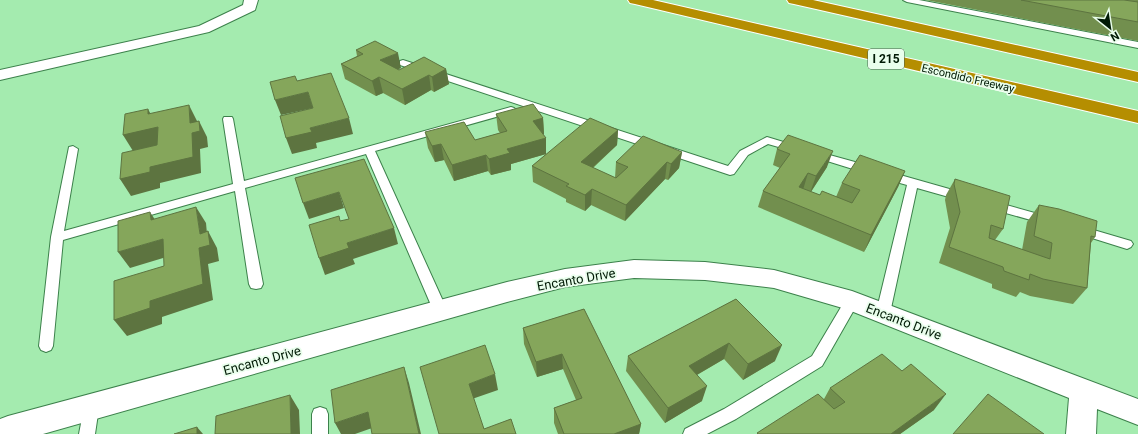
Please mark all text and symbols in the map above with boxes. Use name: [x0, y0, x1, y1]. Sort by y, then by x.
north arrow: [1090, 8, 1130, 48]
text: N: [1108, 29, 1121, 44]
road number: I 215: [868, 49, 904, 69]
street label: Escondido Freeway: [920, 61, 1016, 96]
street label: Encanto Drive: [536, 265, 617, 294]
street label: Encanto Drive: [864, 300, 944, 343]
street label: Encanto Drive: [222, 343, 303, 378]

